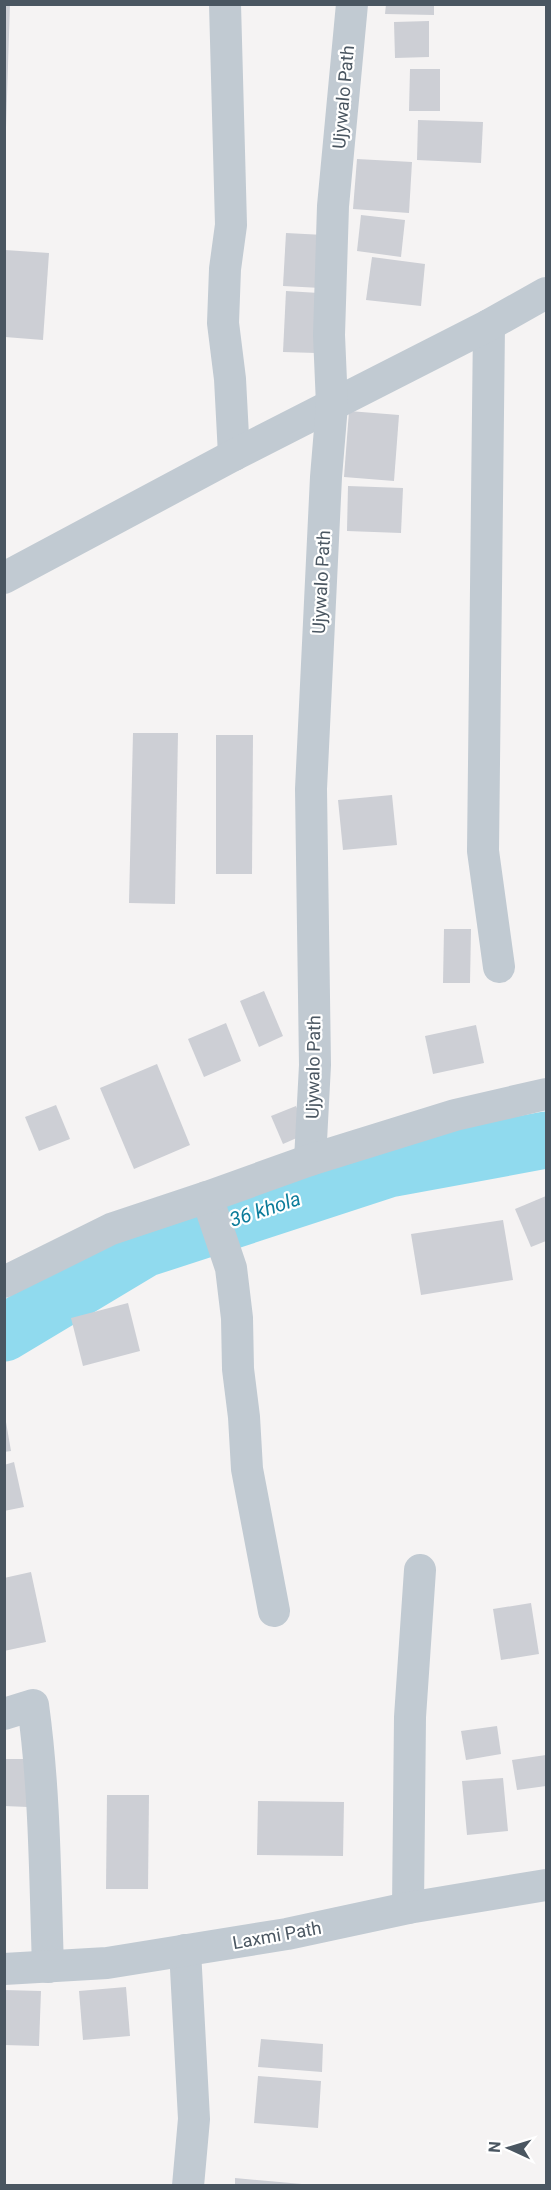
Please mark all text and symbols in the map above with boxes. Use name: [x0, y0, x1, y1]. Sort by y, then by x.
street label: Ujywalo Path: [328, 44, 358, 150]
street label: Ujywalo Path: [308, 530, 334, 634]
street label: Ujywalo Path: [302, 1015, 324, 1119]
water label: 36 khola: [226, 1186, 304, 1232]
street label: Laxmi Path: [231, 1917, 323, 1953]
north arrow: [479, 2118, 539, 2178]
text: N: [485, 2141, 504, 2153]

